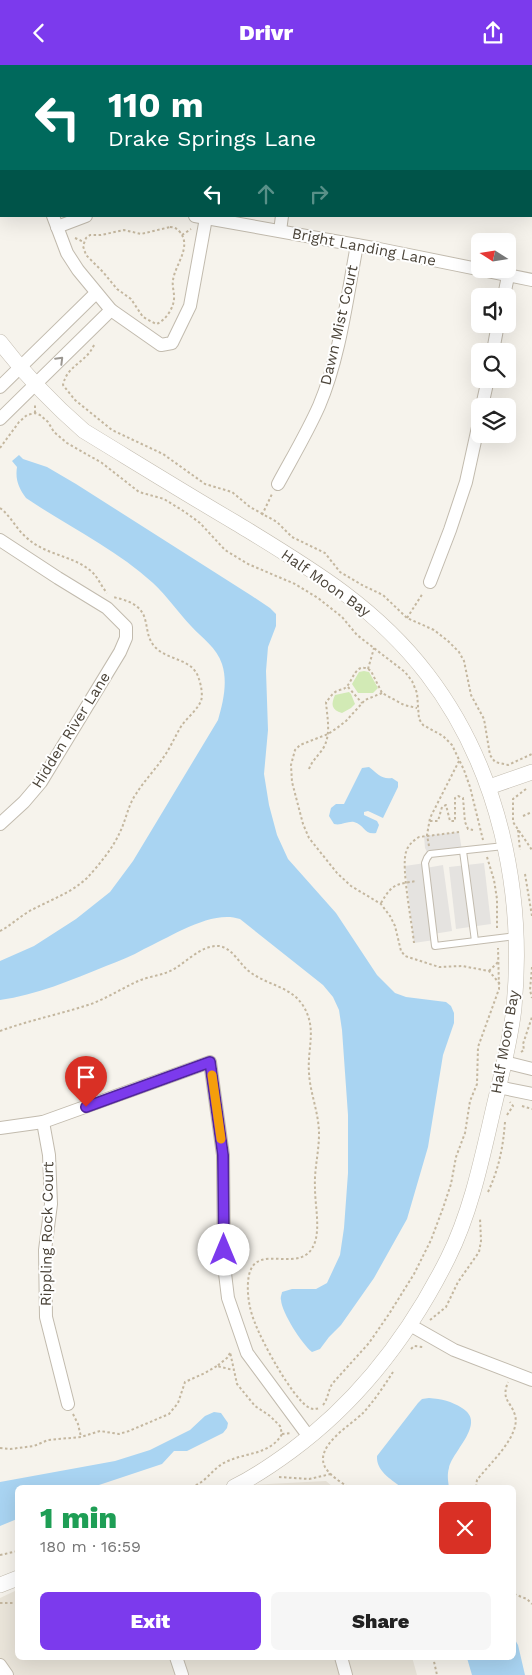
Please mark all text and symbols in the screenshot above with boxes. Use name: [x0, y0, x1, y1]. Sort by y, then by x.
icon: back: [25, 19, 53, 47]
icon: share: [479, 19, 507, 47]
text: Drivr: [239, 20, 293, 45]
text: 110 m: [108, 84, 204, 126]
icon: left: [25, 85, 90, 150]
text: Drake Springs Lane: [108, 126, 316, 151]
icon: left: [199, 180, 227, 208]
icon: ahead: [252, 180, 280, 208]
icon: right: [305, 180, 333, 208]
street label: Bright Landing Lane: [290, 224, 438, 270]
north arrow: [471, 233, 516, 277]
map controls: [471, 233, 516, 443]
street label: Dawn Mist Court: [316, 263, 362, 387]
button: sound: [471, 288, 516, 333]
button: search: [471, 343, 516, 388]
one-way arrow: [54, 357, 63, 366]
button: layers: [471, 398, 516, 443]
street label: Half Moon Bay: [278, 545, 374, 621]
street label: Hidden River Lane: [28, 669, 114, 791]
street label: Half Moon Bay: [487, 988, 523, 1095]
pin: [65, 1056, 107, 1107]
icon: arrive: [72, 1063, 100, 1091]
street label: Rippling Rock Court: [37, 1161, 57, 1306]
position arrow: [197, 1223, 249, 1275]
text: 1 min: [40, 1500, 117, 1535]
button: close: [439, 1502, 491, 1554]
text: 180 m · 16:59: [40, 1537, 141, 1556]
button: Exit: [40, 1592, 261, 1650]
button: Share: [271, 1592, 491, 1650]

